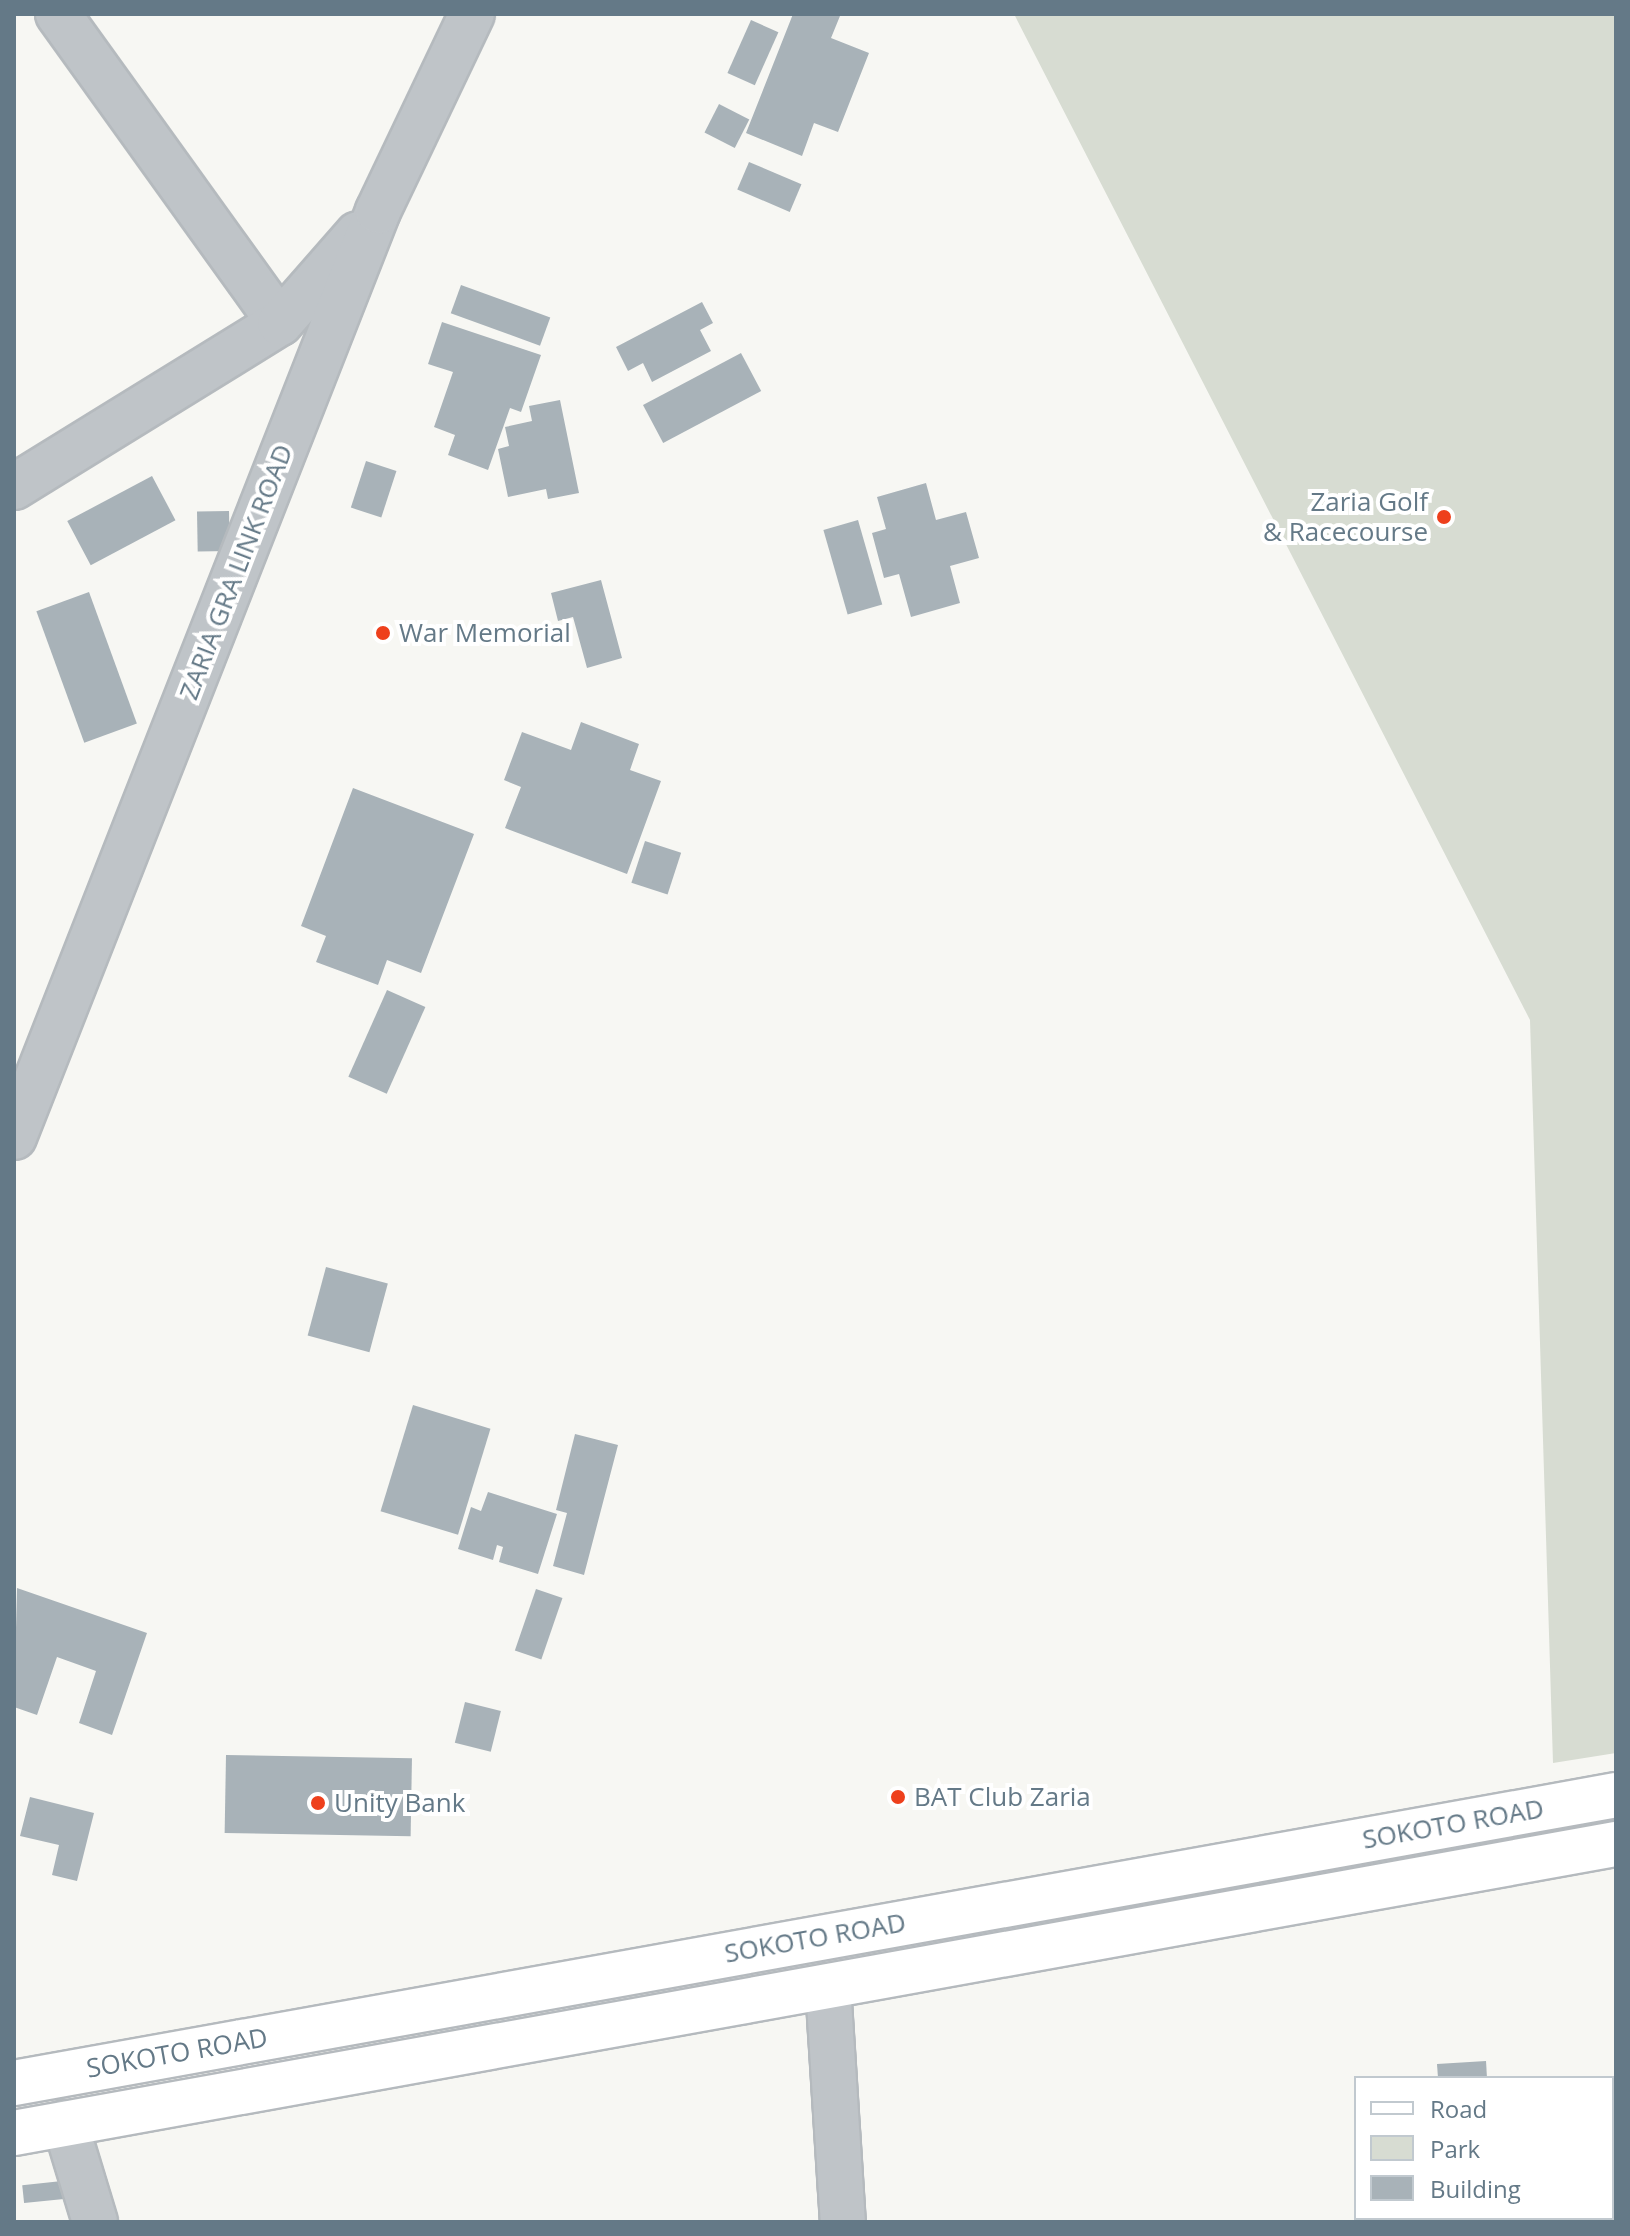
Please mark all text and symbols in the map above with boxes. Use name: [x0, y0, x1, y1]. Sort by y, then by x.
street label: ZARIA GRA LINK ROAD: [173, 440, 299, 704]
place label: Zaria Golf & Racecourse: [1263, 486, 1428, 548]
marker: Zaria Golf & Racecourse: [1435, 508, 1453, 526]
place label: War Memorial: [399, 617, 571, 649]
marker: War Memorial: [374, 624, 392, 642]
place label: BAT Club Zaria: [914, 1781, 1091, 1813]
place label: Unity Bank: [334, 1787, 465, 1819]
marker: BAT Club Zaria: [889, 1788, 907, 1806]
street label: SOKOTO ROAD: [1360, 1793, 1546, 1855]
marker: Unity Bank: [309, 1794, 327, 1812]
street label: SOKOTO ROAD: [722, 1907, 908, 1969]
street label: SOKOTO ROAD: [84, 2022, 270, 2084]
legend: [1354, 2076, 1614, 2220]
text: Road: [1430, 2092, 1487, 2125]
text: Park: [1430, 2132, 1480, 2165]
text: Building: [1430, 2172, 1521, 2205]

